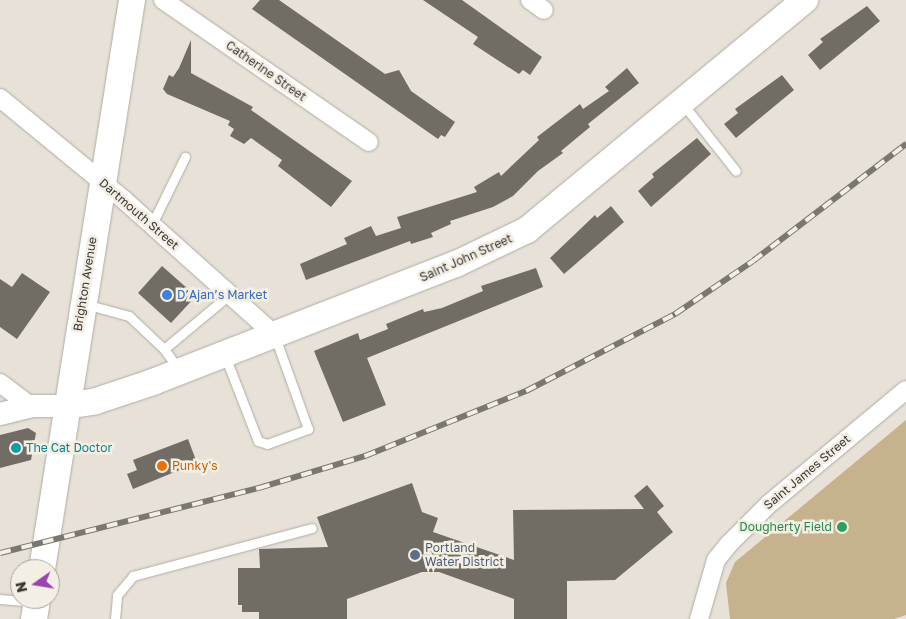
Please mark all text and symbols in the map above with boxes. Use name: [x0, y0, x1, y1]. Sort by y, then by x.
street label: Catherine Street: [223, 38, 309, 104]
street label: Dartmouth Street: [96, 176, 182, 252]
street label: Saint John Street: [417, 231, 515, 285]
street label: Brighton Avenue: [70, 236, 100, 332]
place label: D’Ajan’s Market: [177, 288, 267, 302]
marker: D’Ajan’s Market: [161, 289, 173, 301]
street label: Saint James Street: [761, 432, 853, 512]
place label: The Cat Doctor: [26, 441, 112, 455]
marker: The Cat Doctor: [10, 442, 22, 454]
place label: Punky's: [172, 459, 218, 473]
marker: Punky's: [156, 460, 168, 472]
place label: Dougherty Field: [739, 520, 832, 534]
marker: Dougherty Field: [836, 521, 848, 533]
place label: Portland Water District: [425, 541, 504, 569]
marker: Portland Water District: [409, 549, 421, 561]
north arrow: [10, 559, 60, 609]
text: N: [11, 580, 30, 594]

